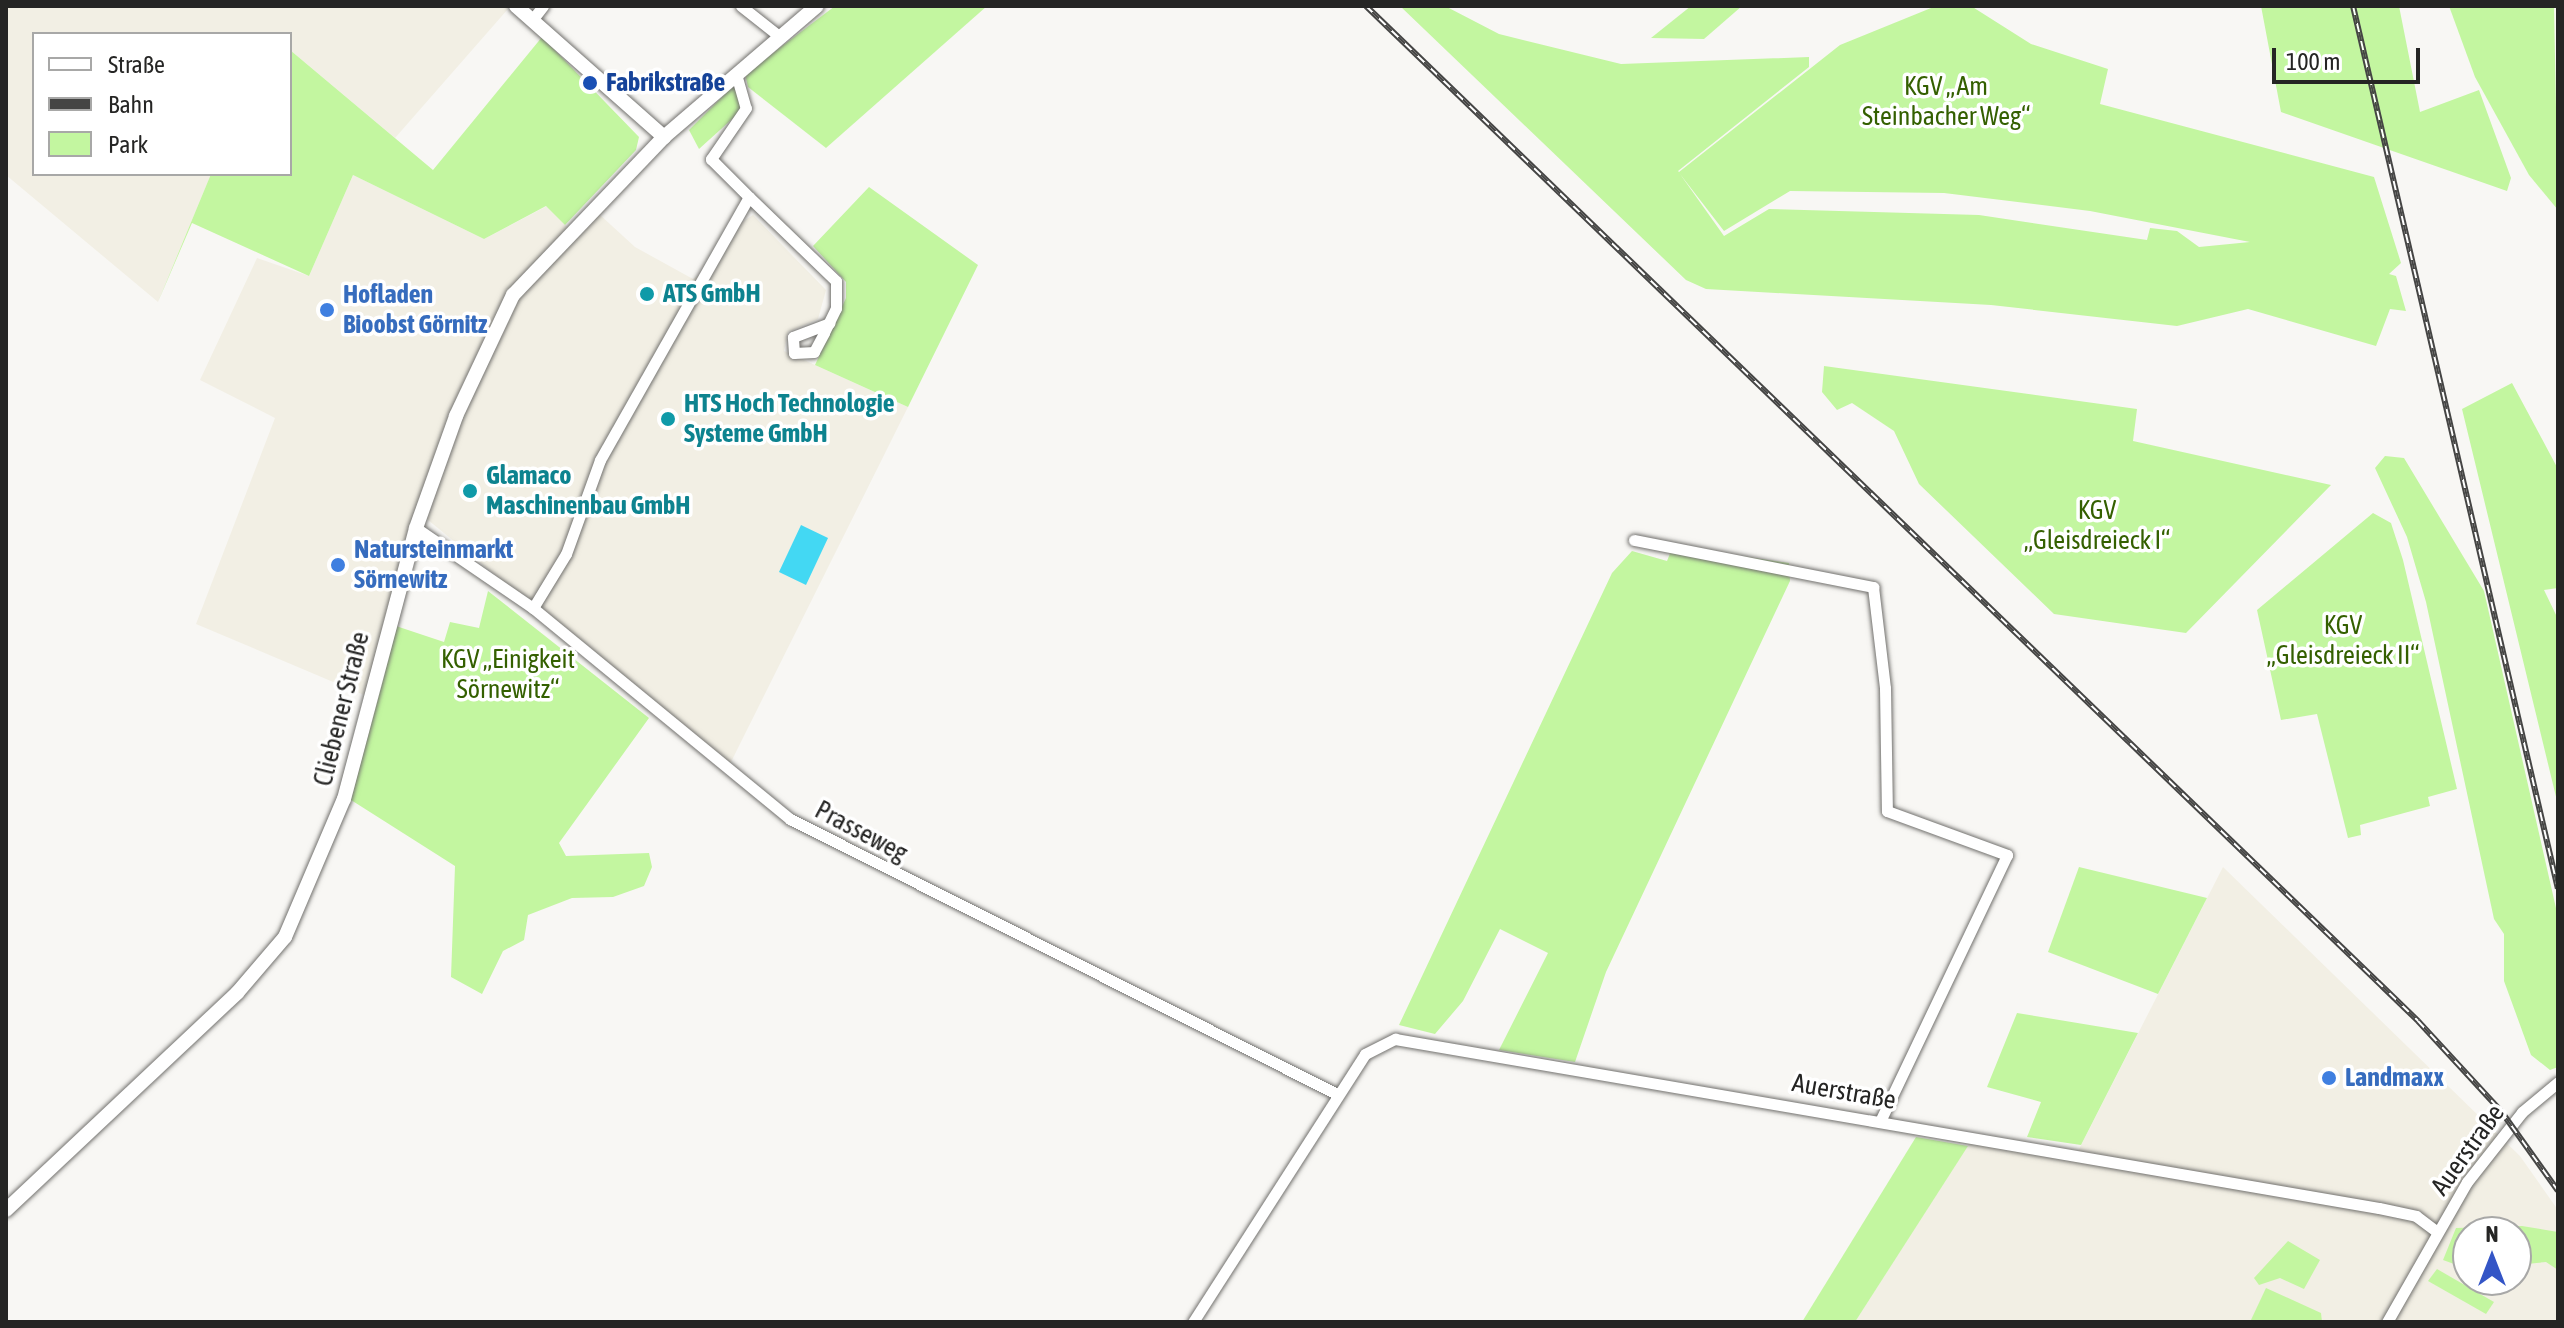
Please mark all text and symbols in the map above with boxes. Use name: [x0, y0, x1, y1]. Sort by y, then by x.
legend: [32, 32, 292, 176]
scale bar: [2276, 32, 2424, 82]
text: 100 m: [2286, 48, 2340, 75]
text: Straße: [108, 51, 165, 78]
place label: Fabrikstraße: [606, 67, 725, 99]
park label: KGV „Am Steinbacher Weg“: [1862, 71, 2030, 132]
marker: Fabrikstraße: [581, 74, 599, 92]
text: Bahn: [108, 91, 154, 118]
text: Park: [108, 131, 148, 158]
place label: ATS GmbH: [663, 278, 761, 310]
place label: Hofladen Bioobst Görnitz: [343, 279, 487, 340]
marker: ATS GmbH: [638, 285, 656, 303]
marker: Hofladen Bioobst Görnitz: [318, 301, 336, 319]
place label: HTS Hoch Technologie Systeme GmbH: [684, 388, 895, 450]
marker: HTS Hoch Technologie Systeme GmbH: [659, 410, 677, 428]
place label: Glamaco Maschinenbau GmbH: [486, 460, 690, 522]
marker: Glamaco Maschinenbau GmbH: [461, 482, 479, 500]
park label: KGV „Gleisdreieck I“: [2024, 495, 2170, 556]
place label: Natursteinmarkt Sörnewitz: [354, 534, 513, 596]
marker: Natursteinmarkt Sörnewitz: [329, 556, 347, 574]
park label: KGV „Gleisdreieck II“: [2267, 610, 2419, 672]
street label: Cliebener Straße: [308, 629, 376, 789]
park label: KGV „Einigkeit Sörnewitz“: [441, 644, 575, 706]
street label: Prasseweg: [809, 795, 913, 869]
place label: Landmaxx: [2345, 1062, 2444, 1094]
street label: Auerstraße: [1790, 1068, 1898, 1116]
marker: Landmaxx: [2320, 1069, 2338, 1087]
street label: Auerstraße: [2425, 1098, 2511, 1202]
north arrow: [2452, 1216, 2532, 1296]
text: N: [2486, 1221, 2498, 1247]

